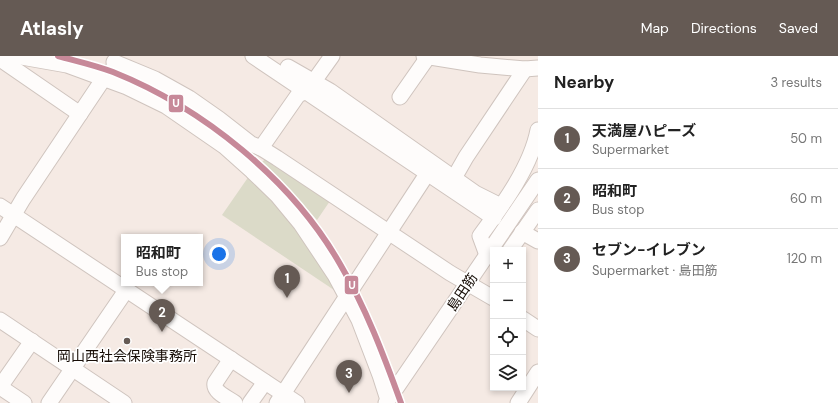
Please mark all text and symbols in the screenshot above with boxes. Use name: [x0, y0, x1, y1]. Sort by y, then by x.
text: Atlasly: [20, 16, 84, 41]
text: Map: [641, 19, 669, 37]
text: Directions: [691, 19, 757, 37]
text: Saved: [779, 19, 818, 37]
text: Nearby: [554, 71, 614, 93]
text: 3 results: [770, 74, 822, 91]
line badge: U: [168, 94, 184, 113]
text: U: [172, 96, 180, 110]
text: 天満屋ハピーズ: [592, 121, 696, 141]
text: 1: [565, 130, 569, 147]
text: 50 m: [790, 130, 822, 147]
text: Supermarket: [592, 141, 669, 158]
text: 昭和町: [592, 181, 637, 201]
text: 2: [563, 190, 571, 207]
text: 60 m: [790, 190, 822, 207]
text: Bus stop: [592, 201, 644, 218]
popup: [121, 234, 203, 286]
text: セブン-イレブン: [592, 240, 706, 260]
text: 昭和町: [136, 243, 181, 263]
your location: [209, 244, 229, 264]
map controls: [490, 247, 526, 391]
button: +: [490, 247, 526, 283]
text: 3: [563, 250, 571, 267]
text: 120 m: [787, 250, 822, 267]
text: Supermarket · 島田筋: [592, 262, 718, 279]
text: Bus stop: [136, 263, 188, 280]
pin: 1: [274, 265, 300, 298]
street label: 島田筋: [443, 270, 481, 314]
line badge: U: [344, 275, 359, 295]
text: U: [348, 278, 356, 292]
button: −: [490, 283, 526, 319]
pin: 2: [149, 299, 175, 332]
button: locate: [490, 319, 526, 355]
marker: 岡山西社会保険事務所: [122, 336, 132, 346]
place label: 岡山西社会保険事務所: [57, 347, 197, 365]
button: layers: [490, 355, 526, 391]
pin: 3: [336, 360, 362, 393]

